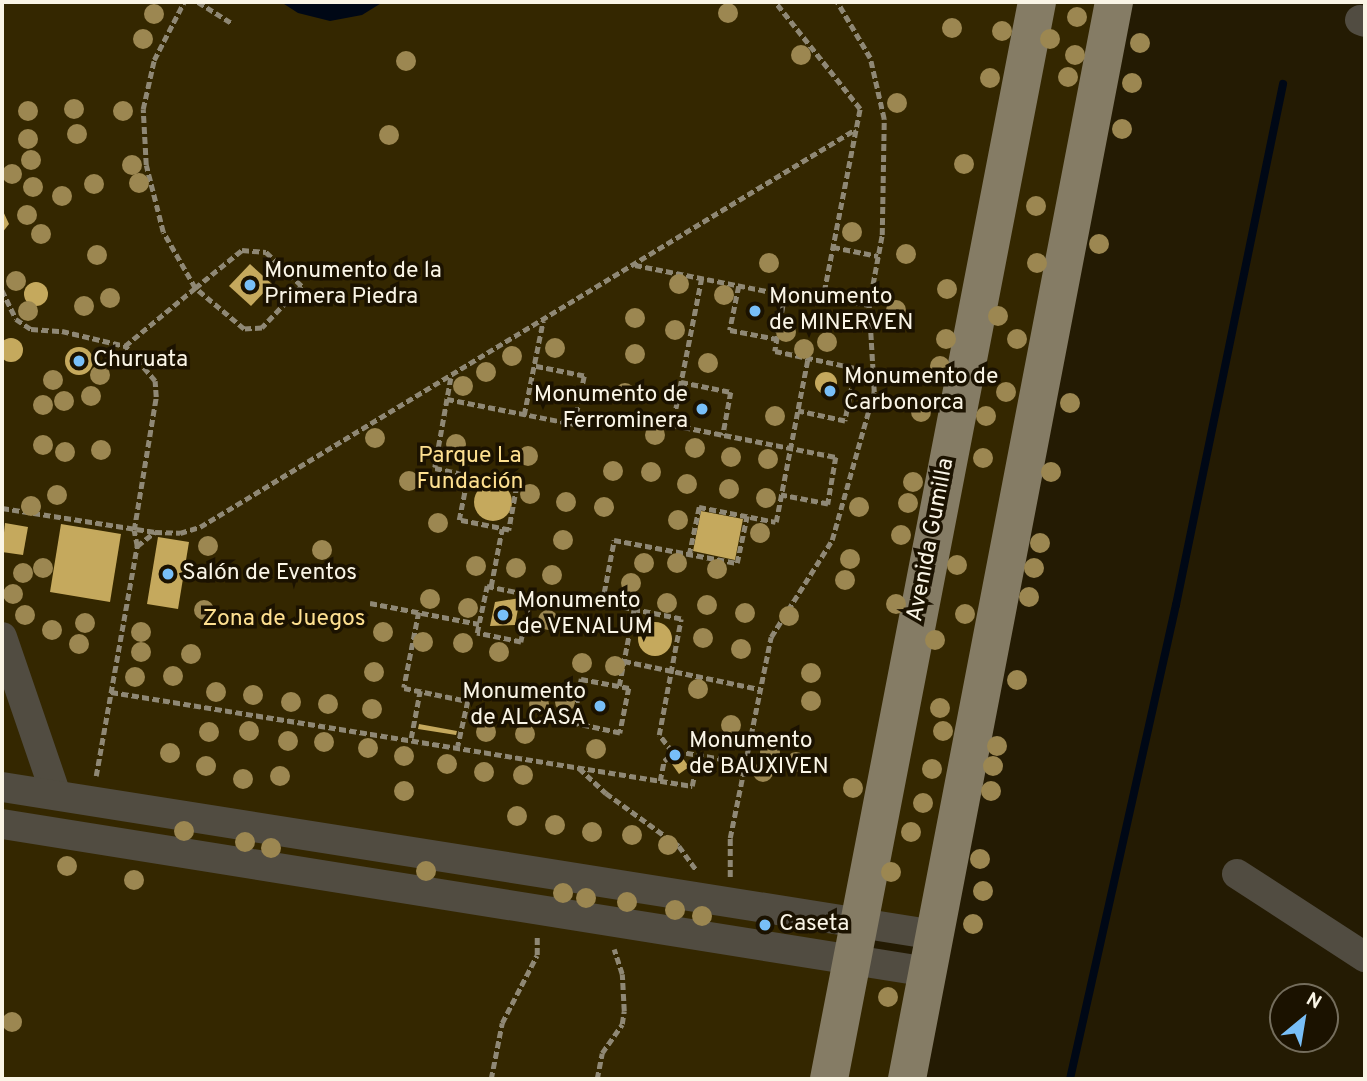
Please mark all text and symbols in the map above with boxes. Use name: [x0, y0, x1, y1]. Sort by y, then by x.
place label: Monumento de la Primera Piedra: [264, 258, 442, 312]
marker: Monumento de la Primera Piedra: [242, 277, 258, 293]
place label: Monumento de MINERVEN: [769, 284, 913, 338]
marker: Monumento de MINERVEN: [747, 303, 763, 319]
place label: Churuata: [93, 347, 188, 375]
marker: Churuata: [71, 353, 87, 369]
place label: Monumento de Carbonorca: [844, 364, 998, 418]
place label: Monumento de Ferrominera: [534, 382, 688, 436]
marker: Monumento de Carbonorca: [822, 383, 838, 399]
marker: Monumento de Ferrominera: [694, 401, 710, 417]
park label: Parque La Fundación: [416, 443, 524, 497]
street label: Avenida Gumilla: [903, 456, 961, 624]
place label: Salón de Eventos: [182, 560, 357, 588]
marker: Salón de Eventos: [160, 566, 176, 582]
place label: Monumento de VENALUM: [517, 588, 654, 642]
park label: Zona de Juegos: [203, 606, 365, 634]
marker: Monumento de VENALUM: [495, 607, 511, 623]
place label: Monumento de ALCASA: [462, 679, 586, 733]
marker: Monumento de ALCASA: [592, 698, 608, 714]
place label: Monumento de BAUXIVEN: [689, 728, 829, 782]
marker: Monumento de BAUXIVEN: [667, 747, 683, 763]
place label: Caseta: [779, 911, 849, 939]
marker: Caseta: [757, 917, 773, 933]
north arrow: [1269, 983, 1339, 1053]
text: N: [1302, 988, 1325, 1015]

